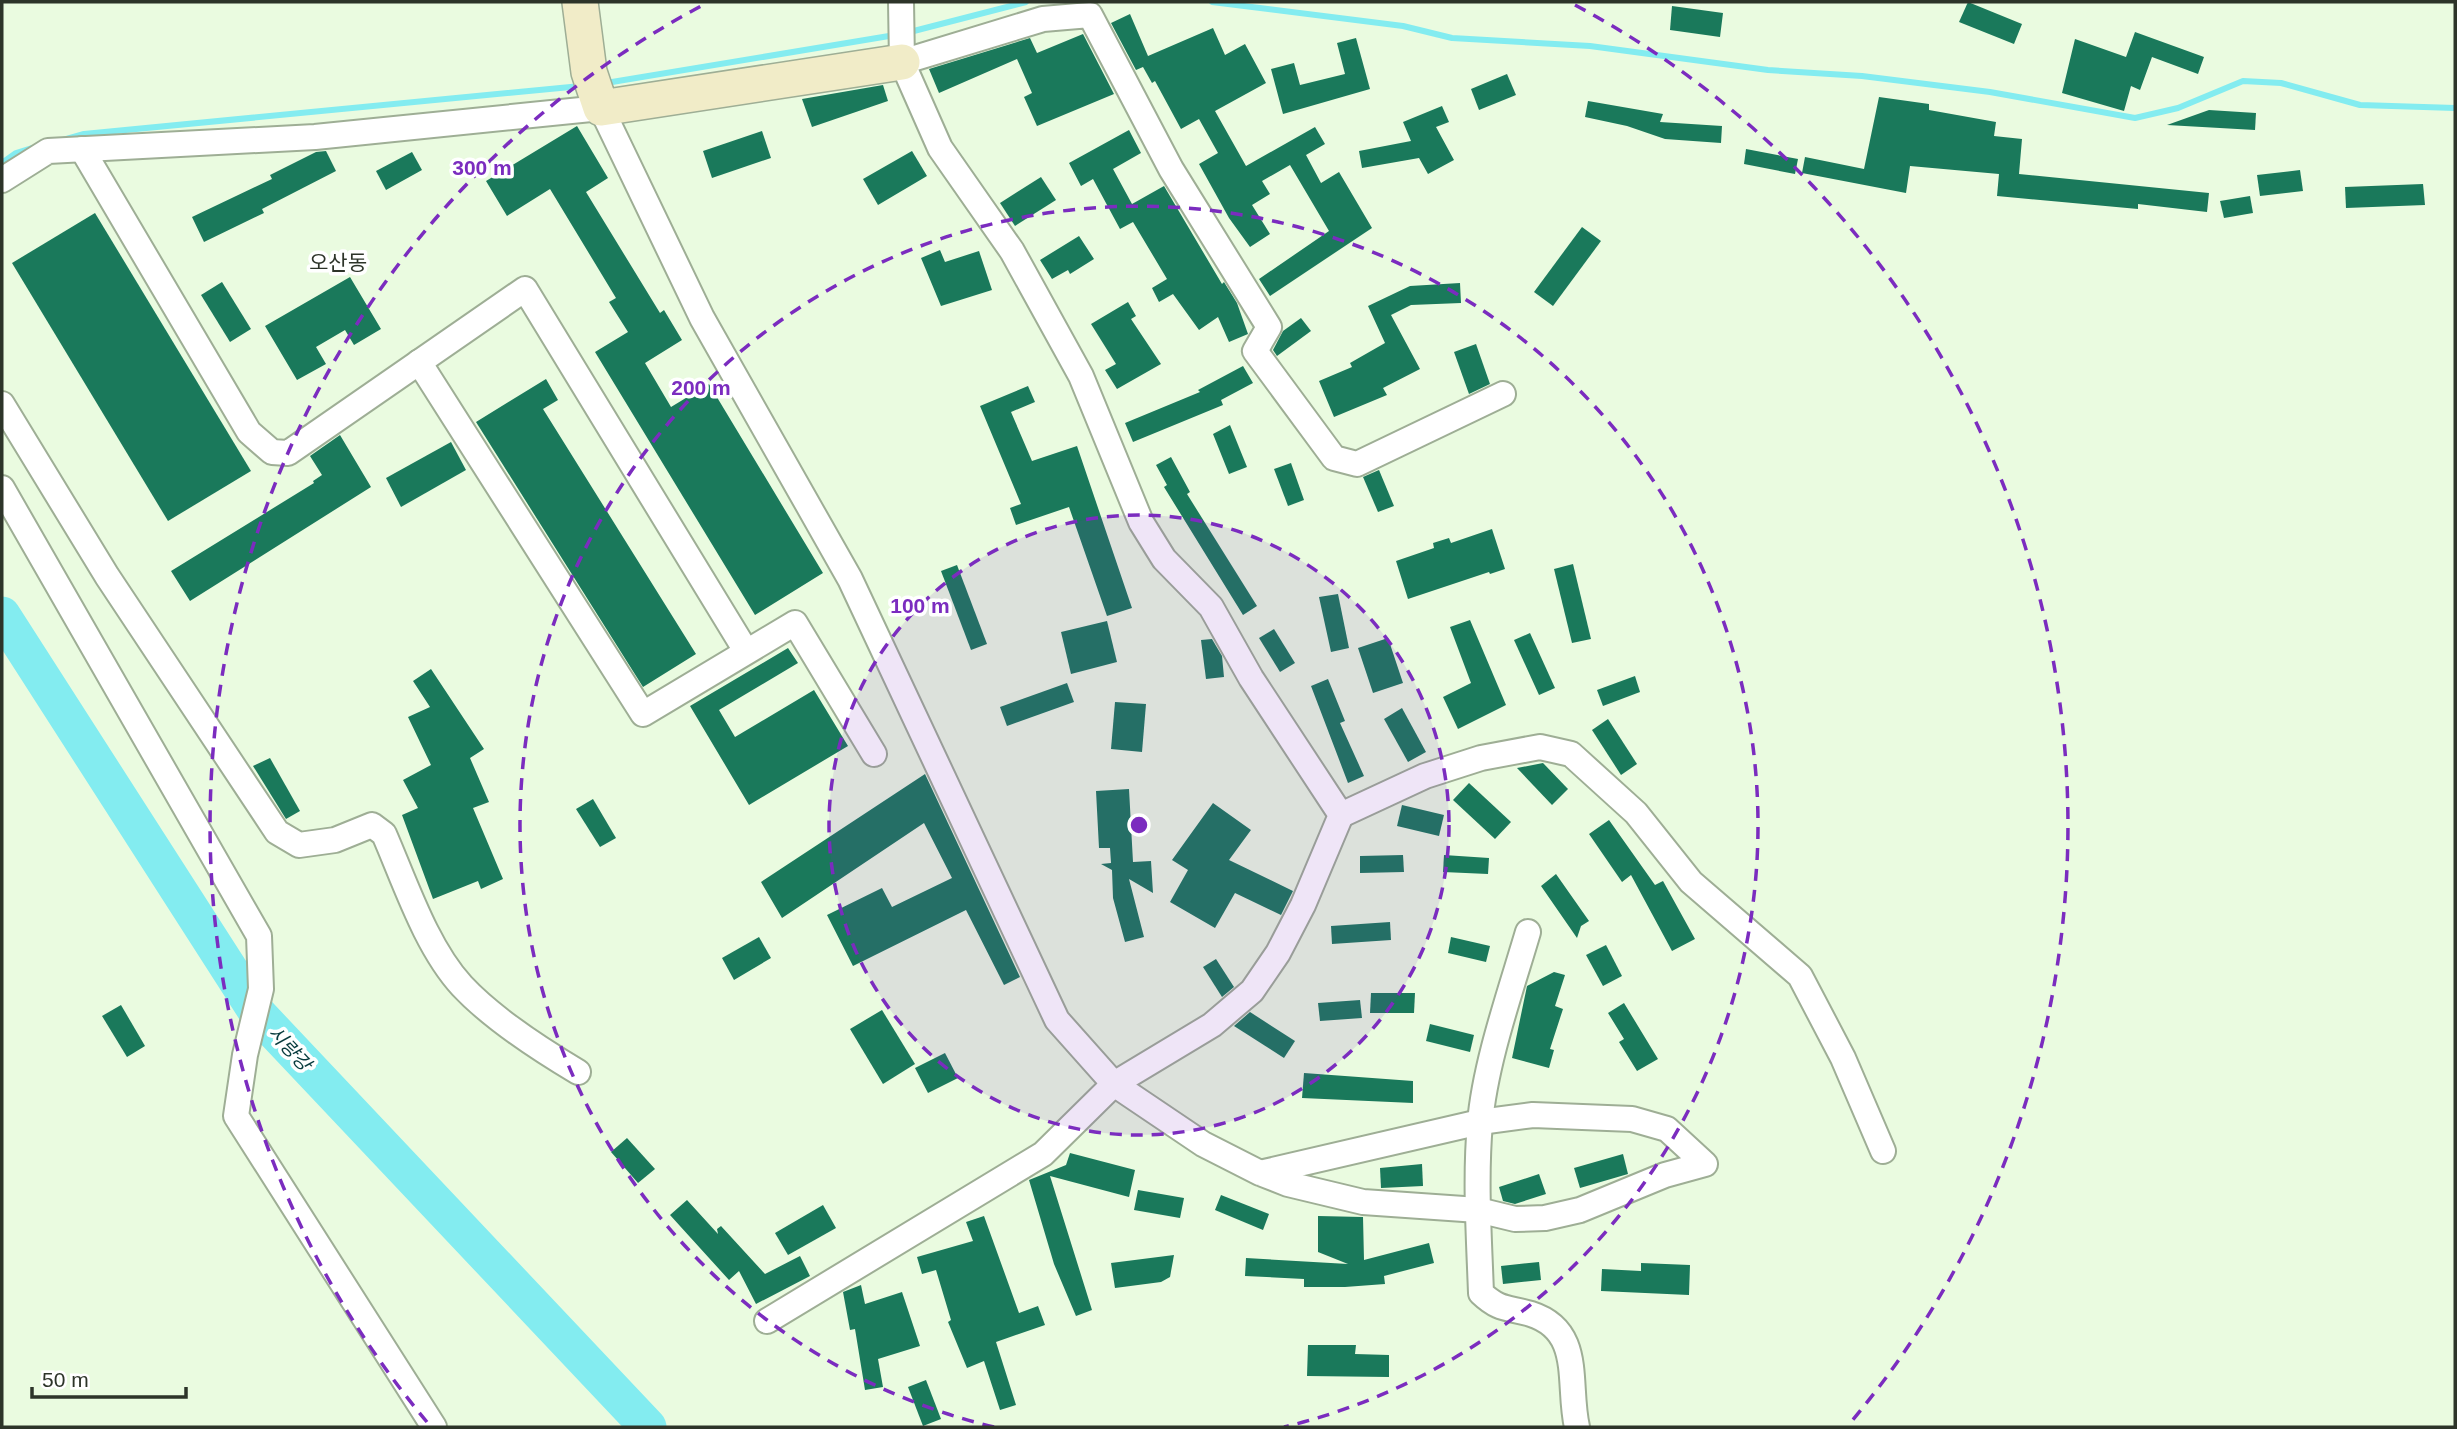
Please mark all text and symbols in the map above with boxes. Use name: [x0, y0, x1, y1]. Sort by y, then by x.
text: 300 m: [452, 156, 512, 179]
district label: 오산동: [309, 251, 367, 274]
text: 200 m: [671, 376, 731, 399]
text: 100 m: [890, 594, 950, 617]
centre of rings: [1127, 813, 1151, 837]
water label: 시량강: [264, 1022, 317, 1077]
scale bar: [32, 1356, 186, 1400]
text: 50 m: [42, 1368, 89, 1391]

